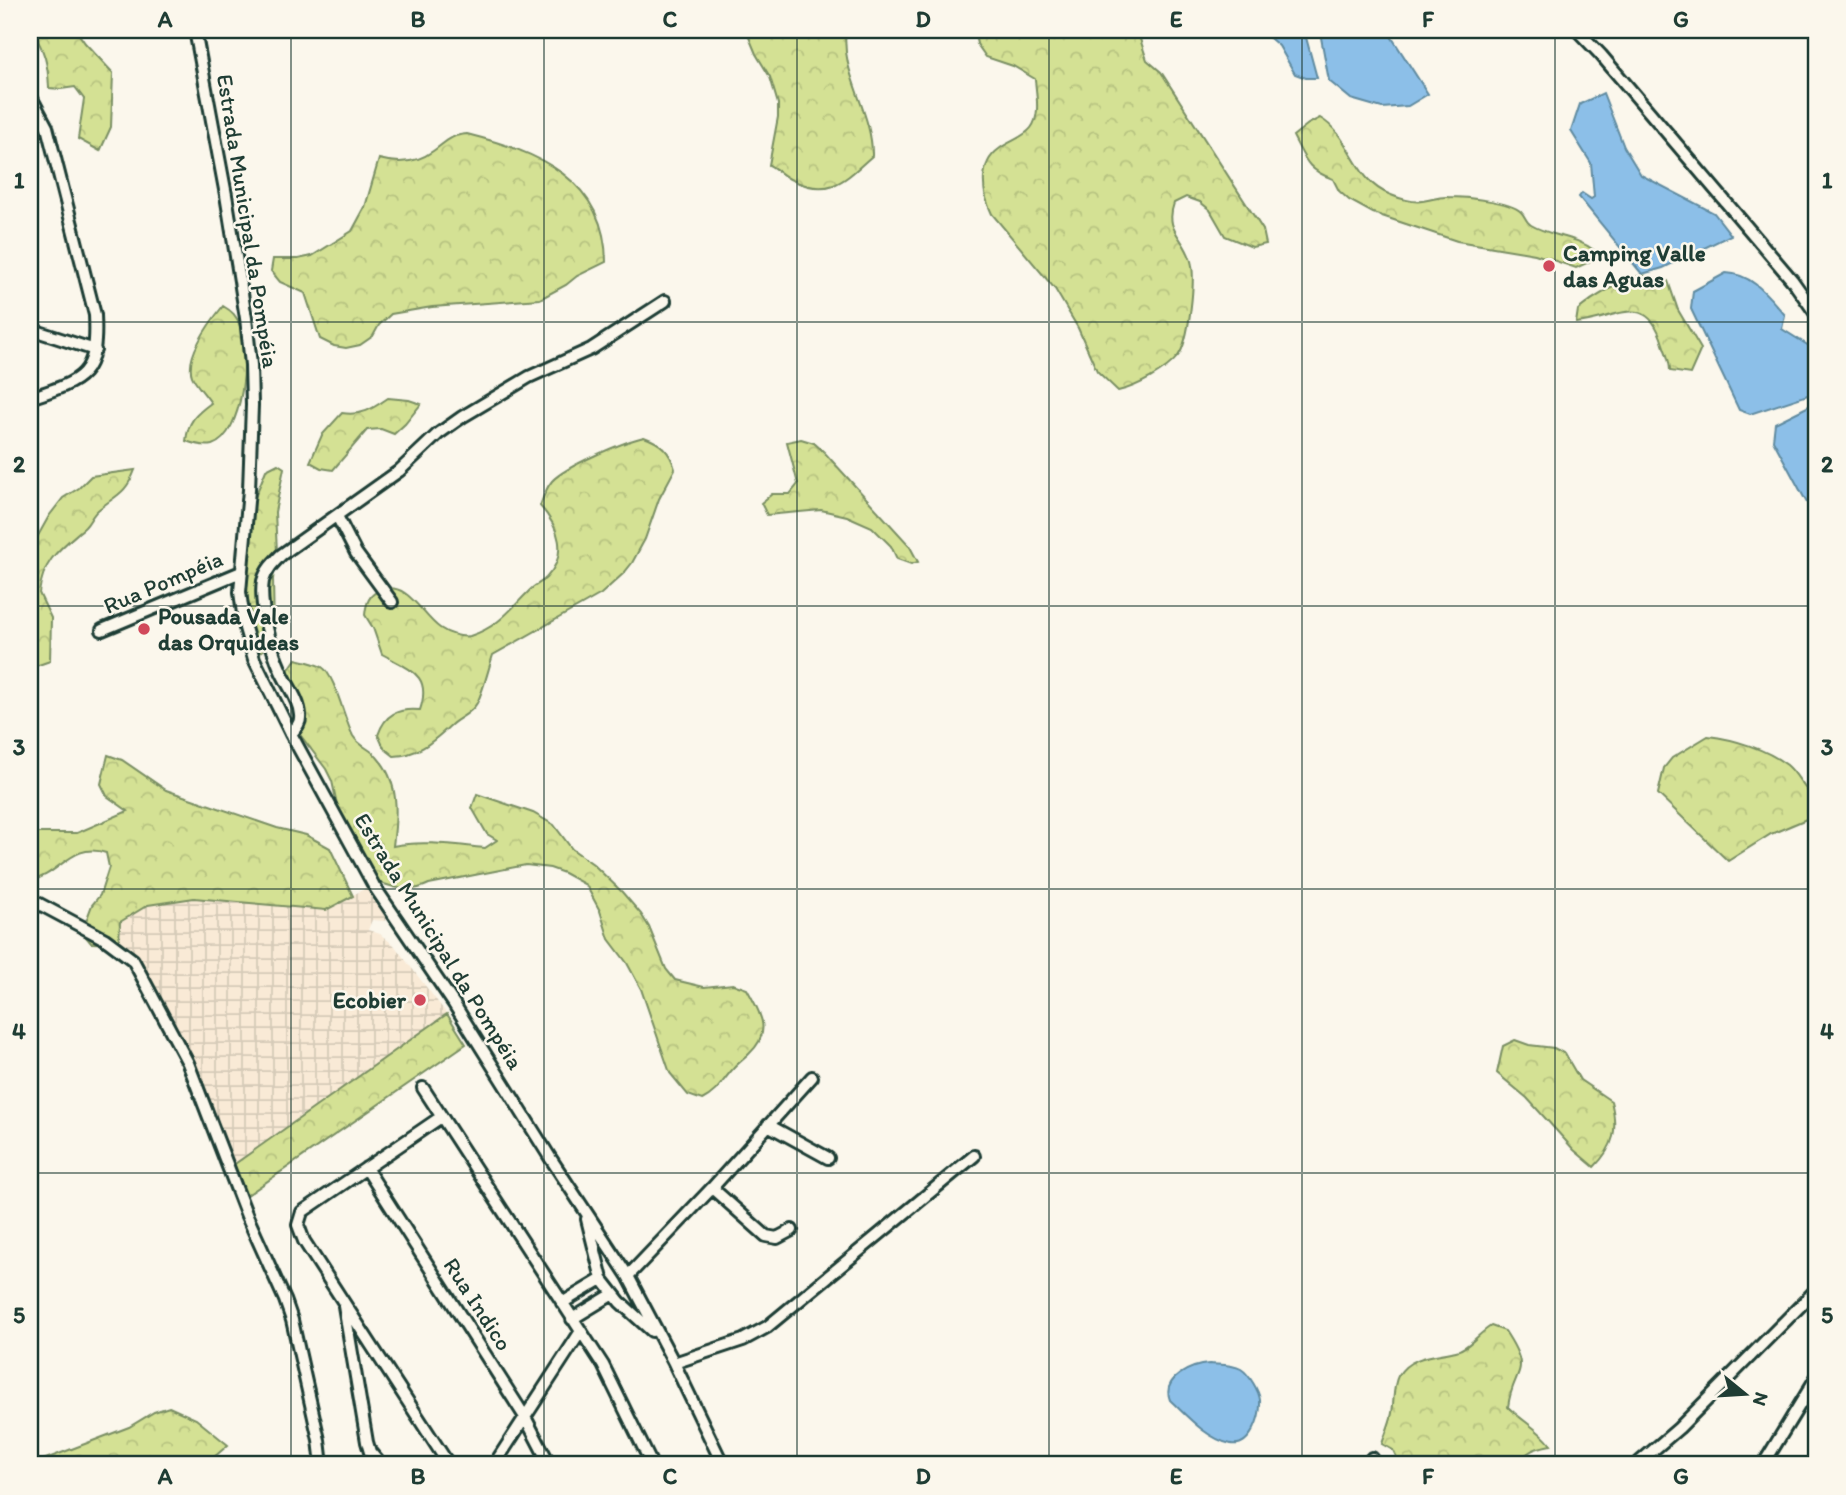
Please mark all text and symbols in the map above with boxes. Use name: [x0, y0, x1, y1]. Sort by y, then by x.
text: A: [157, 5, 173, 33]
text: B: [411, 5, 426, 33]
text: C: [663, 5, 678, 33]
text: D: [915, 5, 931, 33]
text: E: [1170, 5, 1183, 33]
text: F: [1422, 5, 1435, 33]
text: G: [1673, 5, 1689, 33]
street label: Estrada Municipal da Pompéia: [211, 72, 285, 370]
text: 1: [14, 166, 25, 194]
text: 1: [1822, 166, 1833, 194]
place label: Camping Valle das Aguas: [1563, 239, 1706, 293]
marker: Camping Valle das Aguas: [1541, 258, 1557, 274]
text: 2: [13, 450, 26, 478]
text: 2: [1821, 450, 1834, 478]
street label: Rua Pompéia: [99, 544, 227, 620]
place label: Pousada Vale das Orquideas: [158, 602, 299, 656]
marker: Pousada Vale das Orquideas: [136, 621, 152, 637]
text: 3: [13, 733, 26, 761]
text: 3: [1821, 733, 1834, 761]
street label: Estrada Municipal da Pompéia: [348, 808, 530, 1074]
place label: Ecobier: [333, 986, 407, 1014]
marker: Ecobier: [412, 992, 428, 1008]
text: 4: [12, 1017, 26, 1045]
text: 4: [1820, 1017, 1834, 1045]
street label: Rua Indico: [438, 1252, 518, 1356]
text: 5: [13, 1301, 25, 1329]
text: 5: [1821, 1301, 1833, 1329]
north arrow: [1710, 1358, 1780, 1428]
text: N: [1748, 1389, 1774, 1409]
text: A: [157, 1462, 173, 1490]
text: B: [411, 1462, 426, 1490]
text: C: [663, 1462, 678, 1490]
text: D: [915, 1462, 931, 1490]
text: E: [1170, 1462, 1183, 1490]
text: F: [1422, 1462, 1435, 1490]
text: G: [1673, 1462, 1689, 1490]

